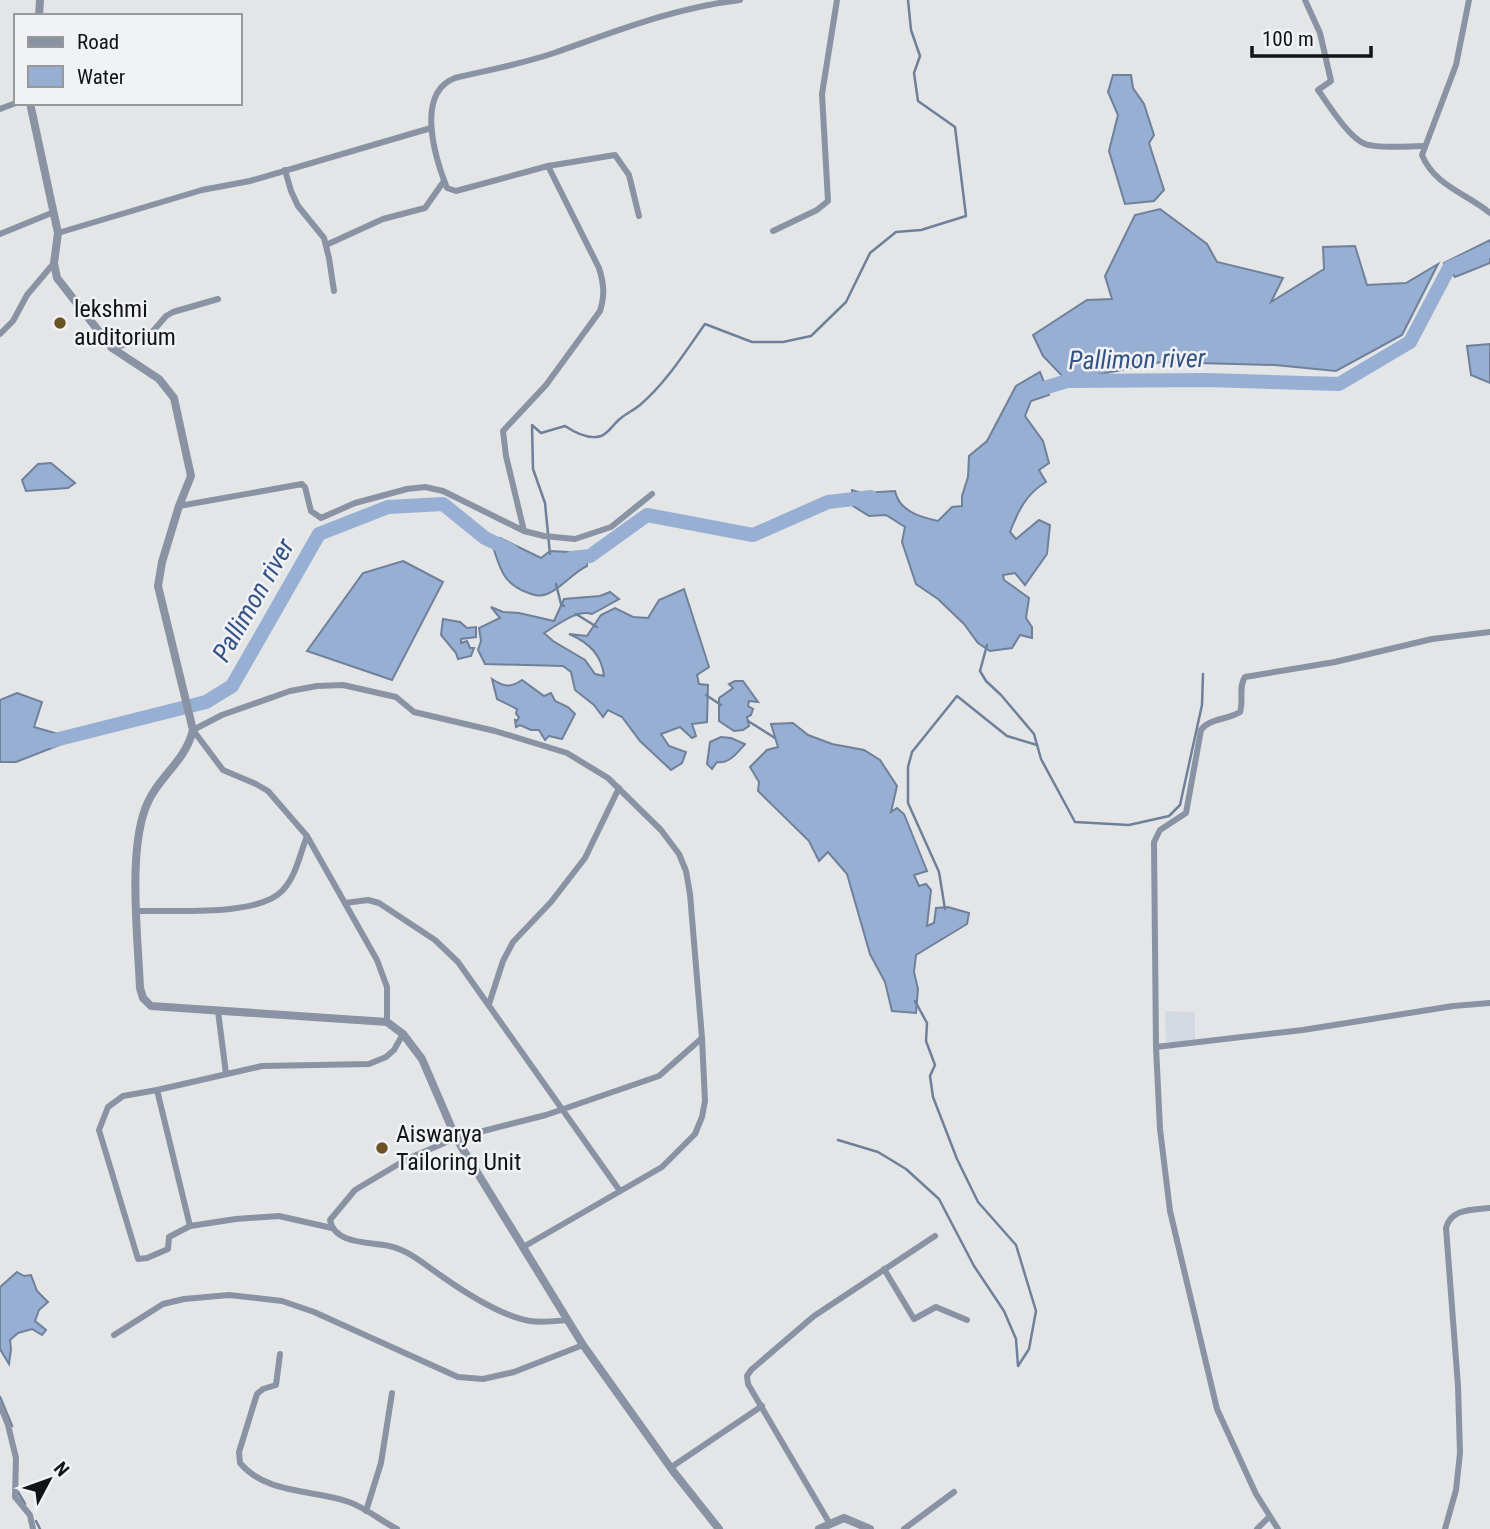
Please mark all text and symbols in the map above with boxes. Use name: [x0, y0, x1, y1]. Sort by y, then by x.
legend: [14, 14, 242, 105]
scale bar: [1252, 14, 1371, 58]
text: 100 m: [1262, 27, 1314, 51]
text: Road: [77, 30, 119, 54]
text: Water: [77, 65, 125, 89]
place label: lekshmi auditorium: [74, 295, 176, 351]
marker: lekshmi auditorium: [52, 315, 68, 331]
water label: Pallimon river: [1068, 343, 1207, 375]
water label: Pallimon river: [206, 532, 301, 667]
place label: Aiswarya Tailoring Unit: [396, 1120, 521, 1176]
marker: Aiswarya Tailoring Unit: [374, 1140, 390, 1156]
north arrow: [14, 1445, 84, 1515]
text: N: [49, 1457, 74, 1481]

